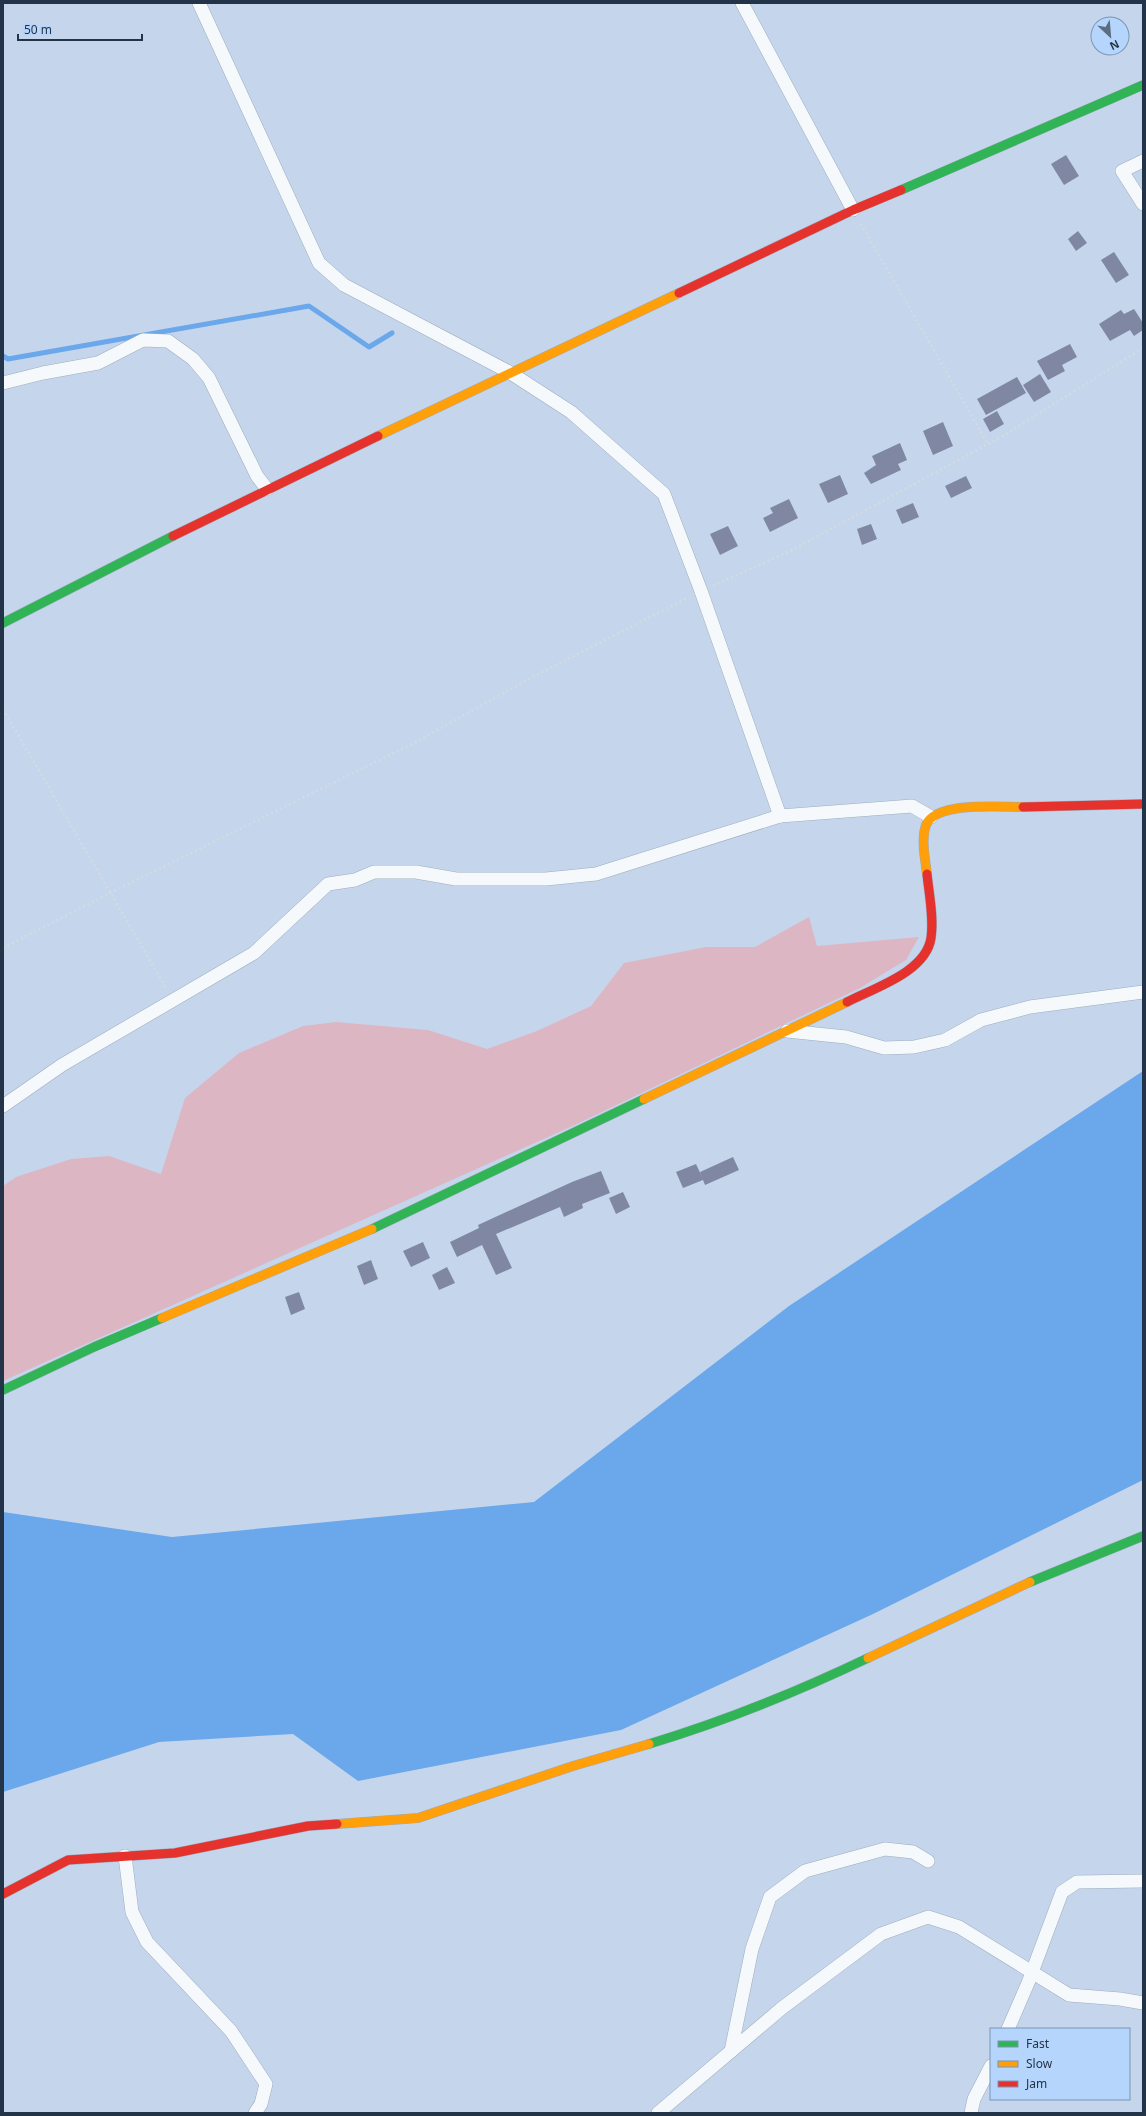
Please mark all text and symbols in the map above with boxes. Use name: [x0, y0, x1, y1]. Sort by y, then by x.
scale bar: [18, 16, 142, 42]
north arrow: [1090, 16, 1130, 56]
text: 50 m: [24, 21, 52, 38]
text: N: [1107, 37, 1122, 54]
legend: [990, 2028, 1130, 2100]
text: Fast: [1026, 2035, 1050, 2052]
text: Slow: [1026, 2055, 1053, 2072]
text: Jam: [1025, 2075, 1047, 2092]

